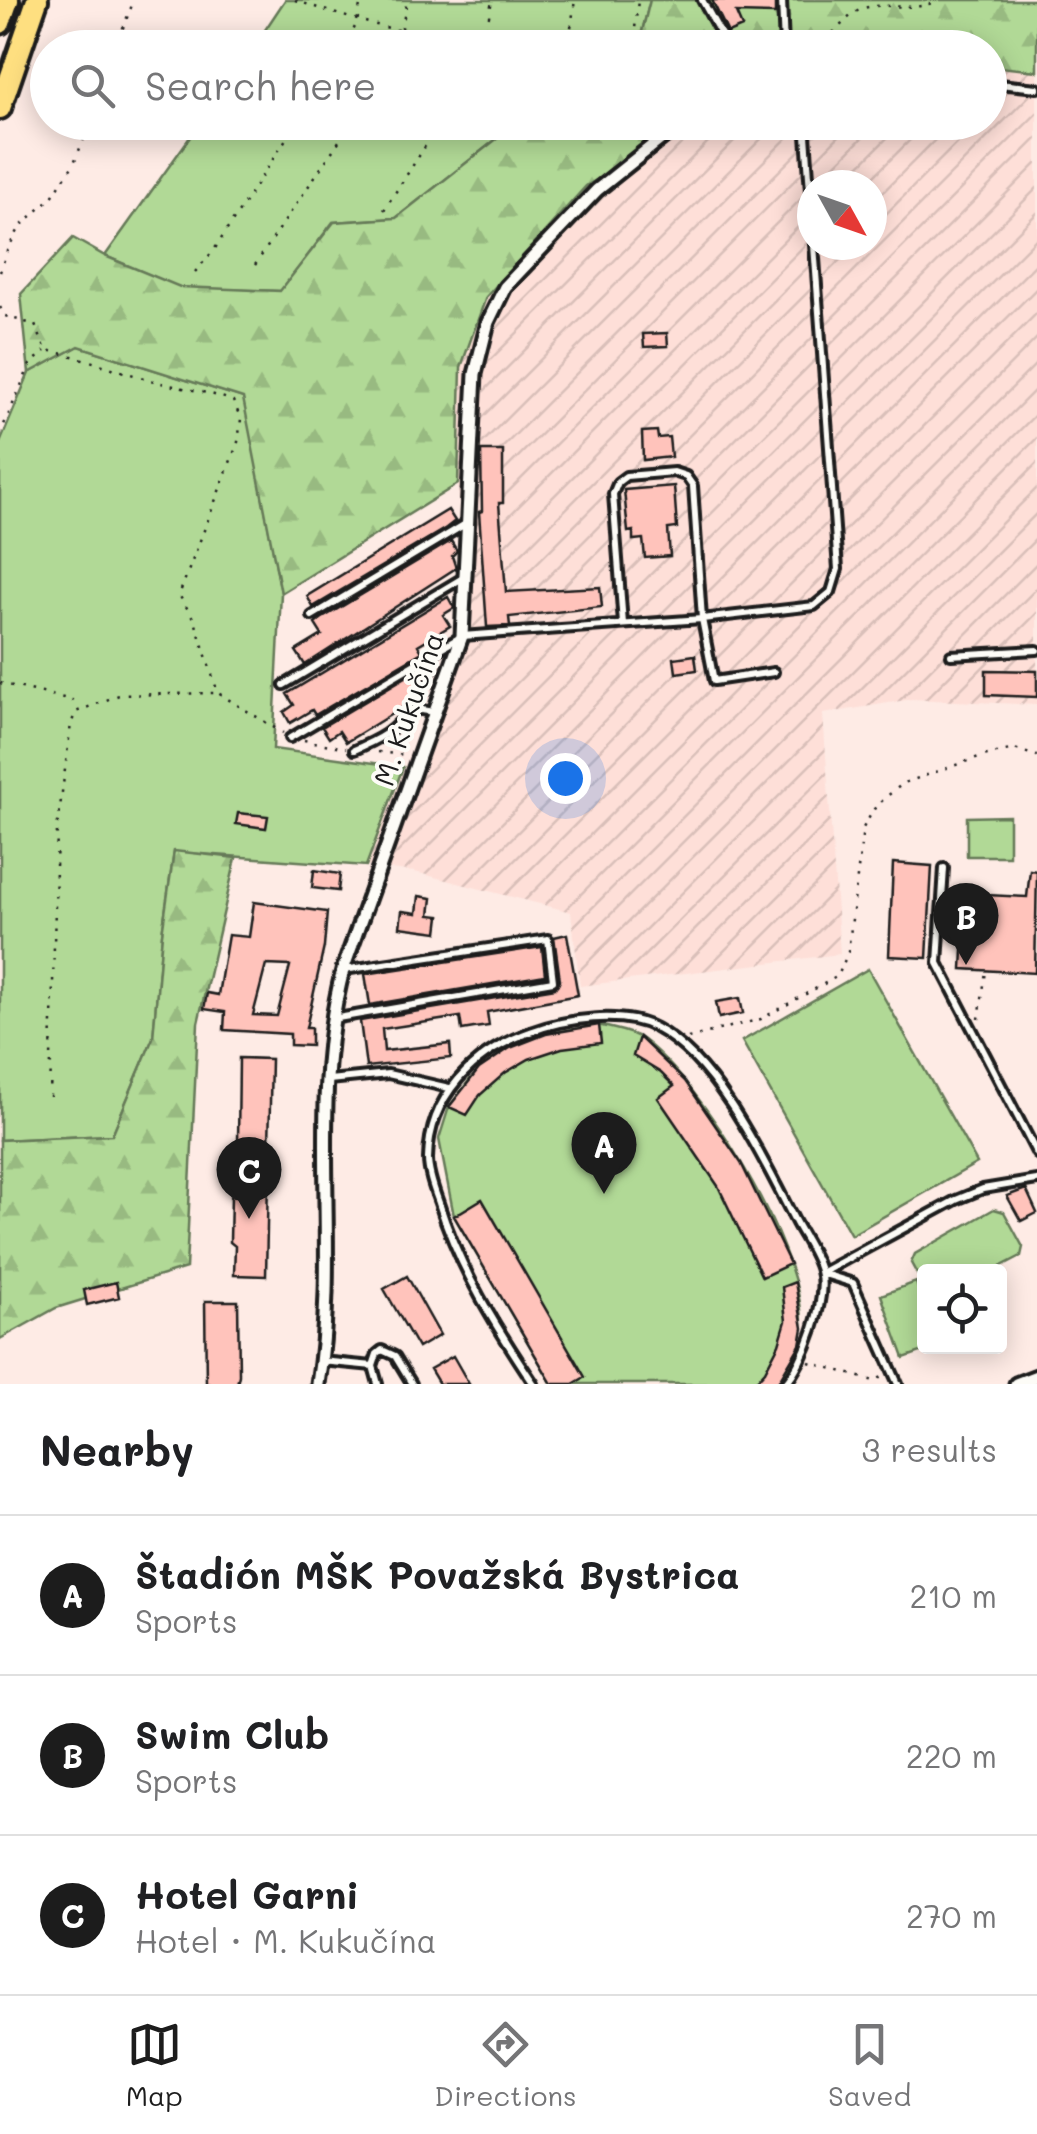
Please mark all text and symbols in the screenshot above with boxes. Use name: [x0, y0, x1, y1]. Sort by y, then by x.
search box: [30, 30, 1007, 140]
icon: search: [65, 58, 120, 113]
text: Search here: [145, 60, 376, 110]
north arrow: [797, 170, 887, 260]
street label: M. Kukučína: [365, 627, 451, 790]
your location: [540, 753, 591, 804]
pin: B: [934, 882, 998, 965]
pin: A: [572, 1112, 636, 1194]
pin: C: [216, 1136, 282, 1219]
map controls: [917, 1264, 1007, 1354]
button: locate: [917, 1264, 1007, 1354]
text: Nearby: [40, 1422, 194, 1477]
text: 3 results: [861, 1428, 997, 1470]
text: Štadión MŠK Považská Bystrica: [135, 1549, 740, 1599]
text: A: [61, 1574, 84, 1616]
text: 210 m: [909, 1574, 997, 1616]
text: Sports: [135, 1599, 237, 1641]
text: Swim Club: [135, 1709, 329, 1759]
text: B: [62, 1734, 83, 1776]
text: 220 m: [906, 1734, 997, 1776]
text: Sports: [135, 1759, 237, 1801]
text: Hotel Garni: [135, 1869, 359, 1919]
text: C: [61, 1894, 84, 1936]
text: 270 m: [906, 1894, 997, 1936]
text: Hotel · M. Kukučína: [135, 1919, 436, 1961]
tab: Map: [126, 2017, 183, 2113]
tab: Directions: [434, 2017, 577, 2113]
tab: Saved: [828, 2017, 911, 2113]

